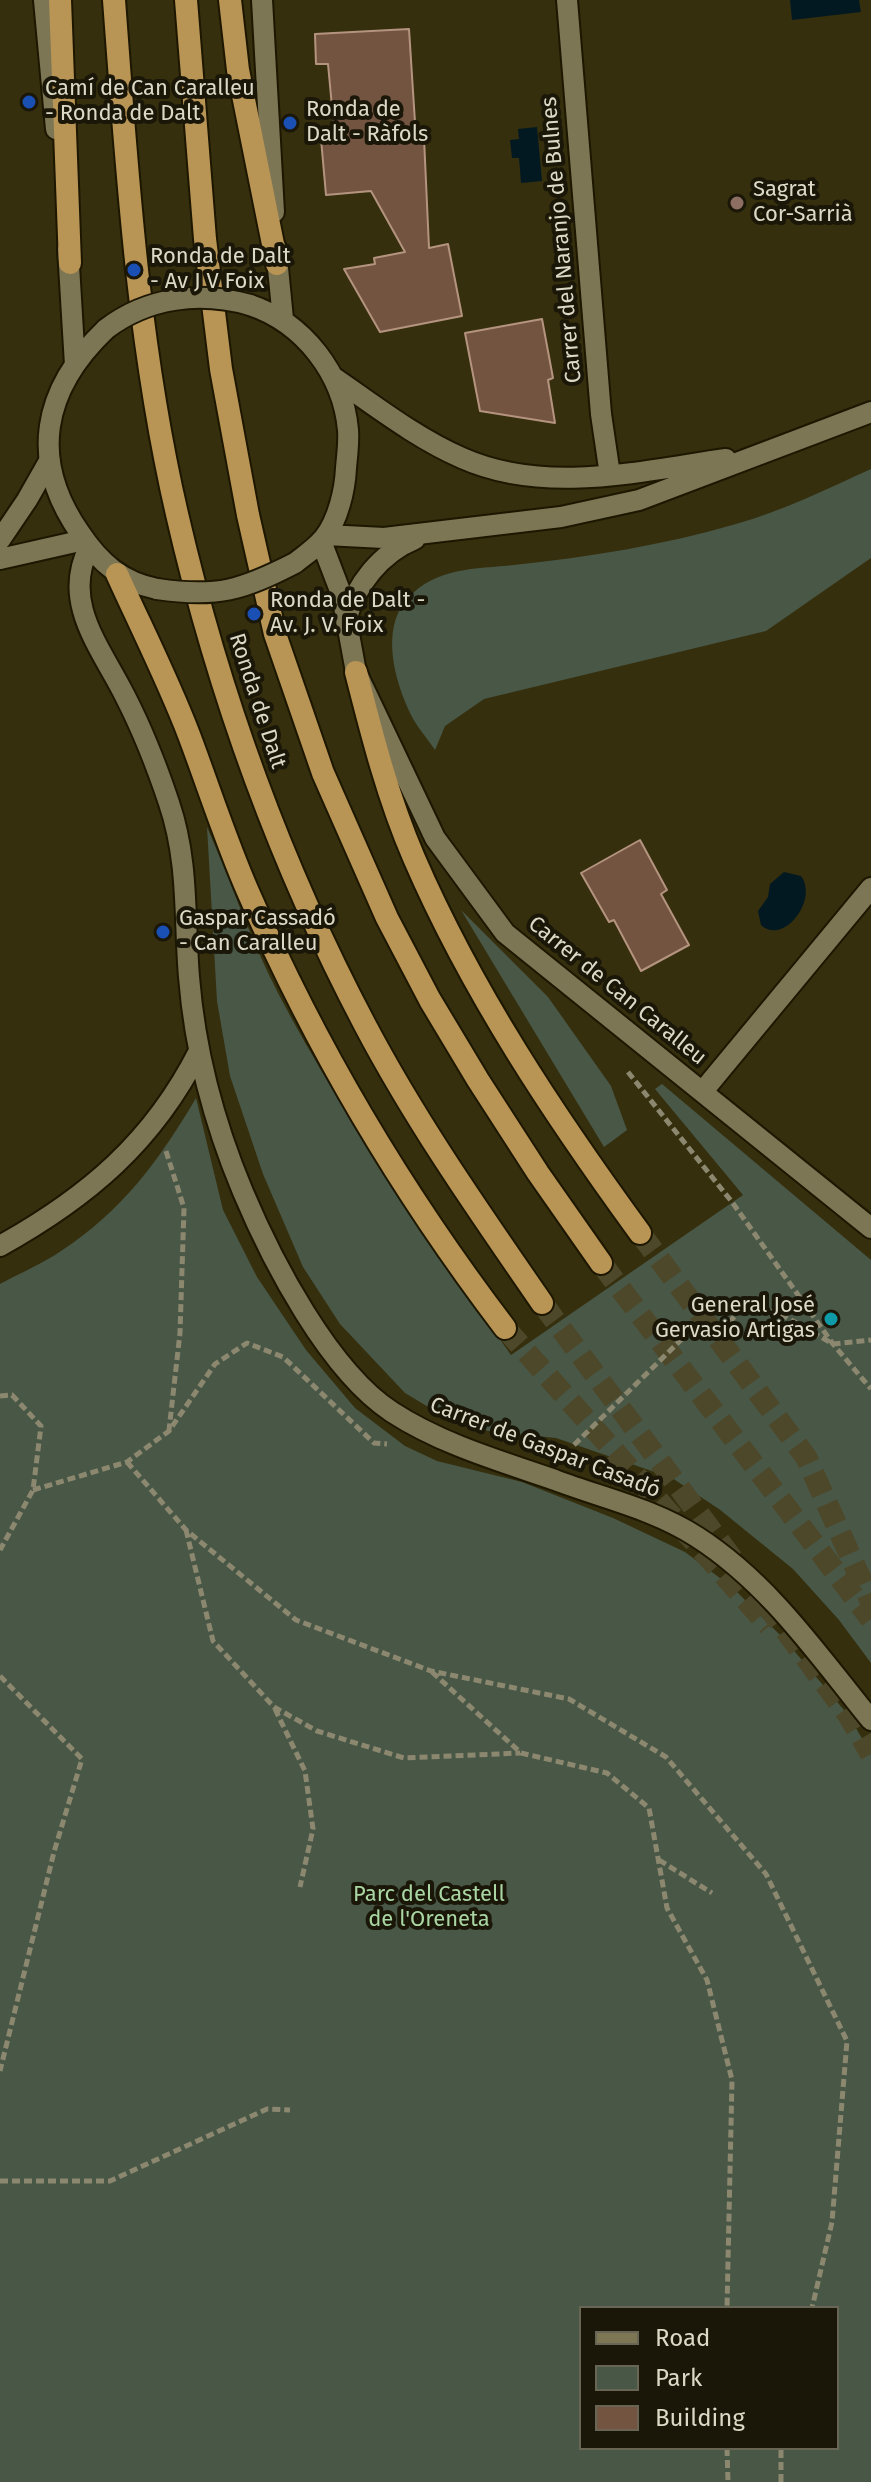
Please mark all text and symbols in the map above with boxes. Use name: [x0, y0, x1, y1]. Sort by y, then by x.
place label: Camí de Can Caralleu - Ronda de Dalt: [45, 76, 255, 128]
marker: Camí de Can Caralleu - Ronda de Dalt: [20, 93, 38, 111]
street label: Carrer del Naranjo de Bulnes: [536, 96, 588, 384]
place label: Ronda de Dalt - Ràfols: [306, 97, 428, 148]
marker: Ronda de Dalt - Ràfols: [281, 114, 299, 132]
place label: Sagrat Cor-Sarrià: [753, 177, 853, 228]
marker: Sagrat Cor-Sarrià: [728, 194, 746, 212]
place label: Ronda de Dalt - Av J V Foix: [150, 244, 291, 296]
marker: Ronda de Dalt - Av J V Foix: [125, 261, 143, 279]
place label: Ronda de Dalt - Av. J. V. Foix: [270, 588, 425, 640]
marker: Ronda de Dalt - Av. J. V. Foix: [245, 605, 263, 623]
street label: Ronda de Dalt: [223, 630, 291, 772]
place label: Gaspar Cassadó - Can Caralleu: [179, 906, 336, 958]
street label: Carrer de Can Caralleu: [523, 911, 711, 1071]
marker: Gaspar Cassadó - Can Caralleu: [154, 923, 172, 941]
place label: General José Gervasio Artigas: [655, 1293, 815, 1344]
marker: General José Gervasio Artigas: [822, 1310, 840, 1328]
street label: Carrer de Gaspar Casadó: [426, 1392, 664, 1504]
park label: Parc del Castell de l'Oreneta: [353, 1882, 505, 1934]
legend: [579, 2306, 839, 2450]
text: Road: [655, 2324, 710, 2352]
text: Park: [655, 2364, 702, 2392]
text: Building: [655, 2404, 745, 2432]

